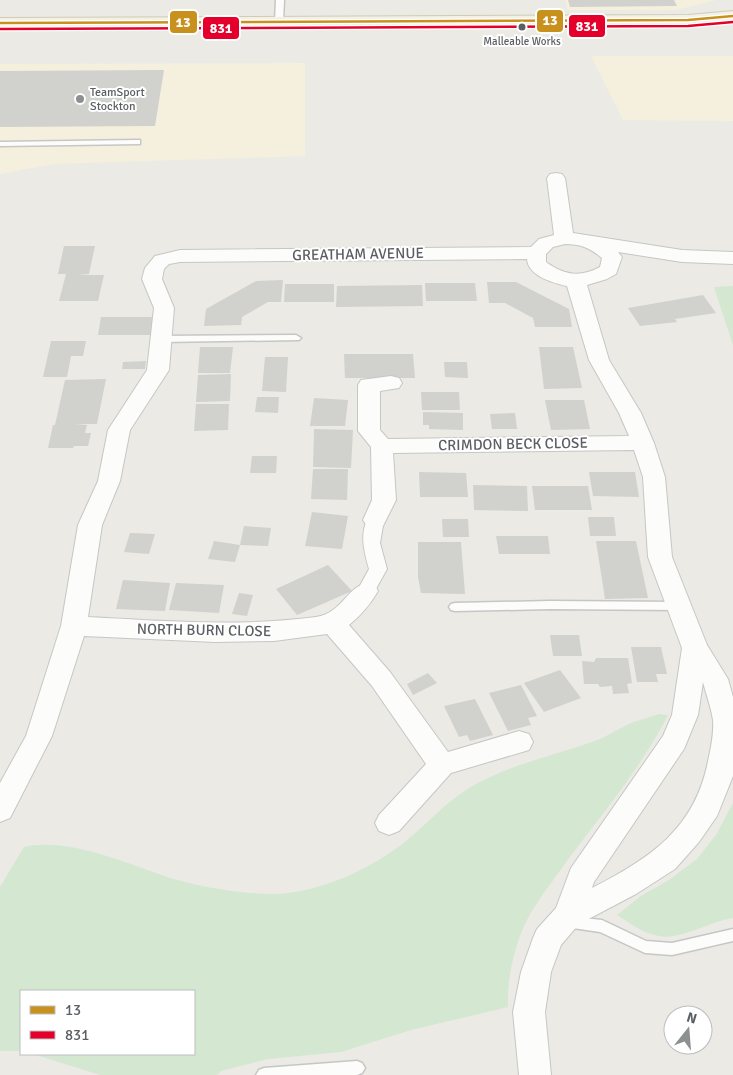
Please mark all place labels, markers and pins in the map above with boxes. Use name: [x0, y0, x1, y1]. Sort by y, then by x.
marker: Malleable Works: [517, 22, 527, 32]
place label: Malleable Works: [483, 35, 561, 48]
place label: TeamSport Stockton: [90, 85, 145, 114]
marker: TeamSport Stockton: [74, 93, 86, 105]

